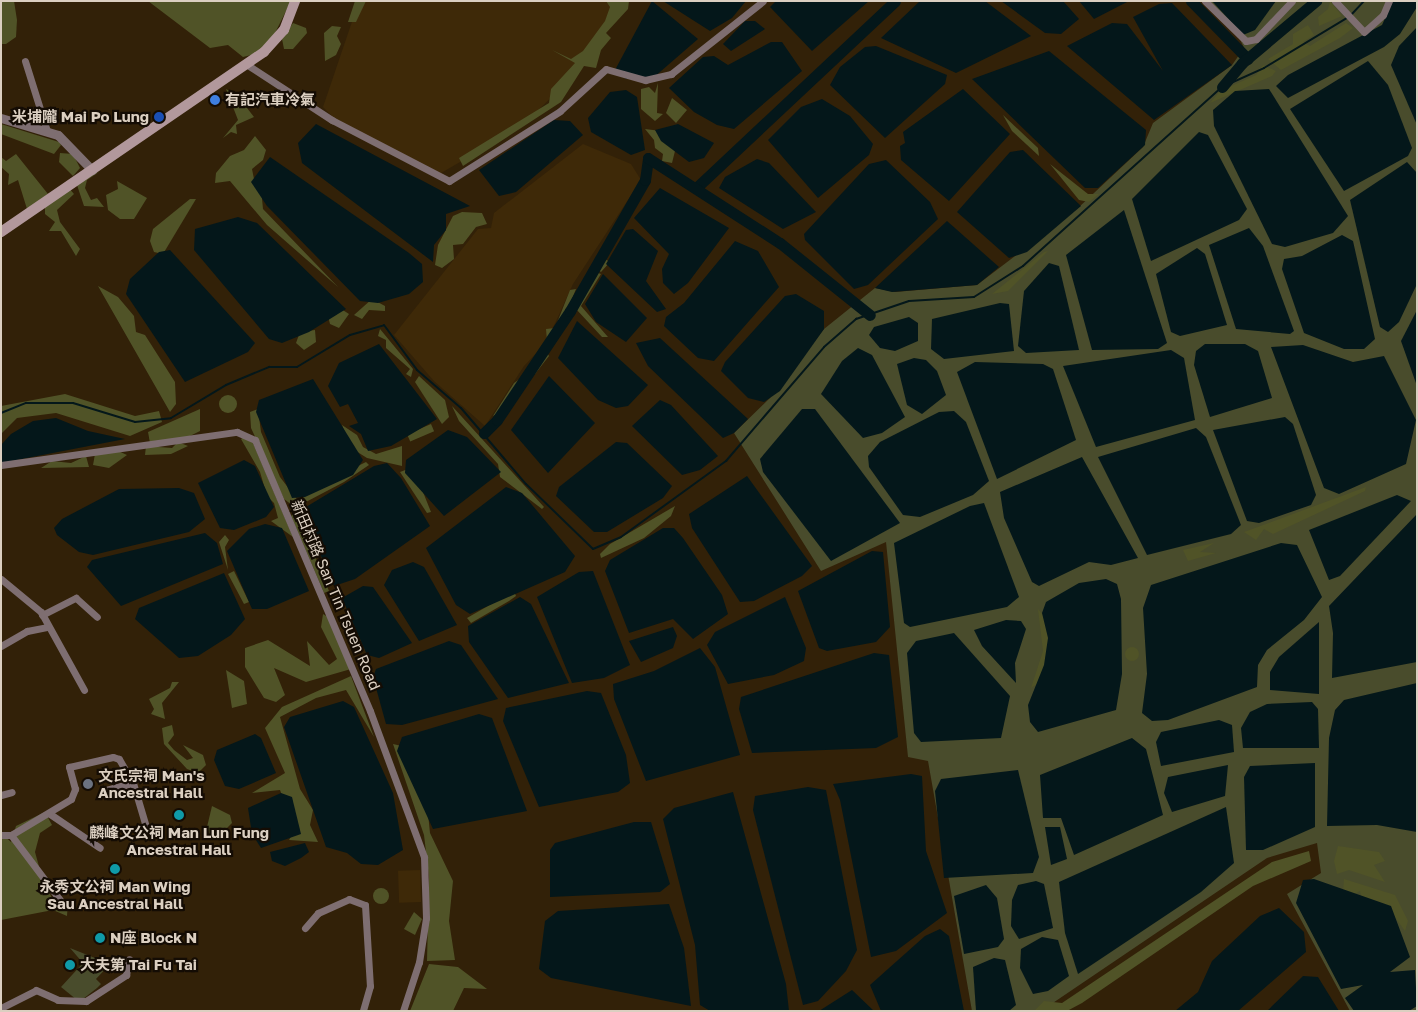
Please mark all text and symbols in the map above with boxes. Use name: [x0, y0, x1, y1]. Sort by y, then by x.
place label: 有記汽車冷氣: [225, 91, 315, 109]
marker: 有記汽車冷氣: [209, 94, 221, 106]
place label: 米埔隴 Mai Po Lung: [12, 108, 149, 126]
marker: 米埔隴 Mai Po Lung: [153, 111, 165, 123]
street label: 新田村路 San Tin Tsuen Road: [288, 497, 384, 693]
place label: 文氏宗祠 Man's Ancestral Hall: [98, 766, 205, 801]
marker: 文氏宗祠 Man's Ancestral Hall: [82, 778, 94, 790]
marker: 麟峰文公祠 Man Lun Fung Ancestral Hall: [173, 809, 185, 821]
place label: 麟峰文公祠 Man Lun Fung Ancestral Hall: [89, 823, 269, 858]
marker: 永秀文公祠 Man Wing Sau Ancestral Hall: [109, 863, 121, 875]
place label: 永秀文公祠 Man Wing Sau Ancestral Hall: [39, 877, 191, 912]
place label: N座 Block N: [110, 929, 197, 947]
marker: N座 Block N: [94, 932, 106, 944]
place label: 大夫第 Tai Fu Tai: [80, 956, 197, 974]
marker: 大夫第 Tai Fu Tai: [64, 959, 76, 971]

